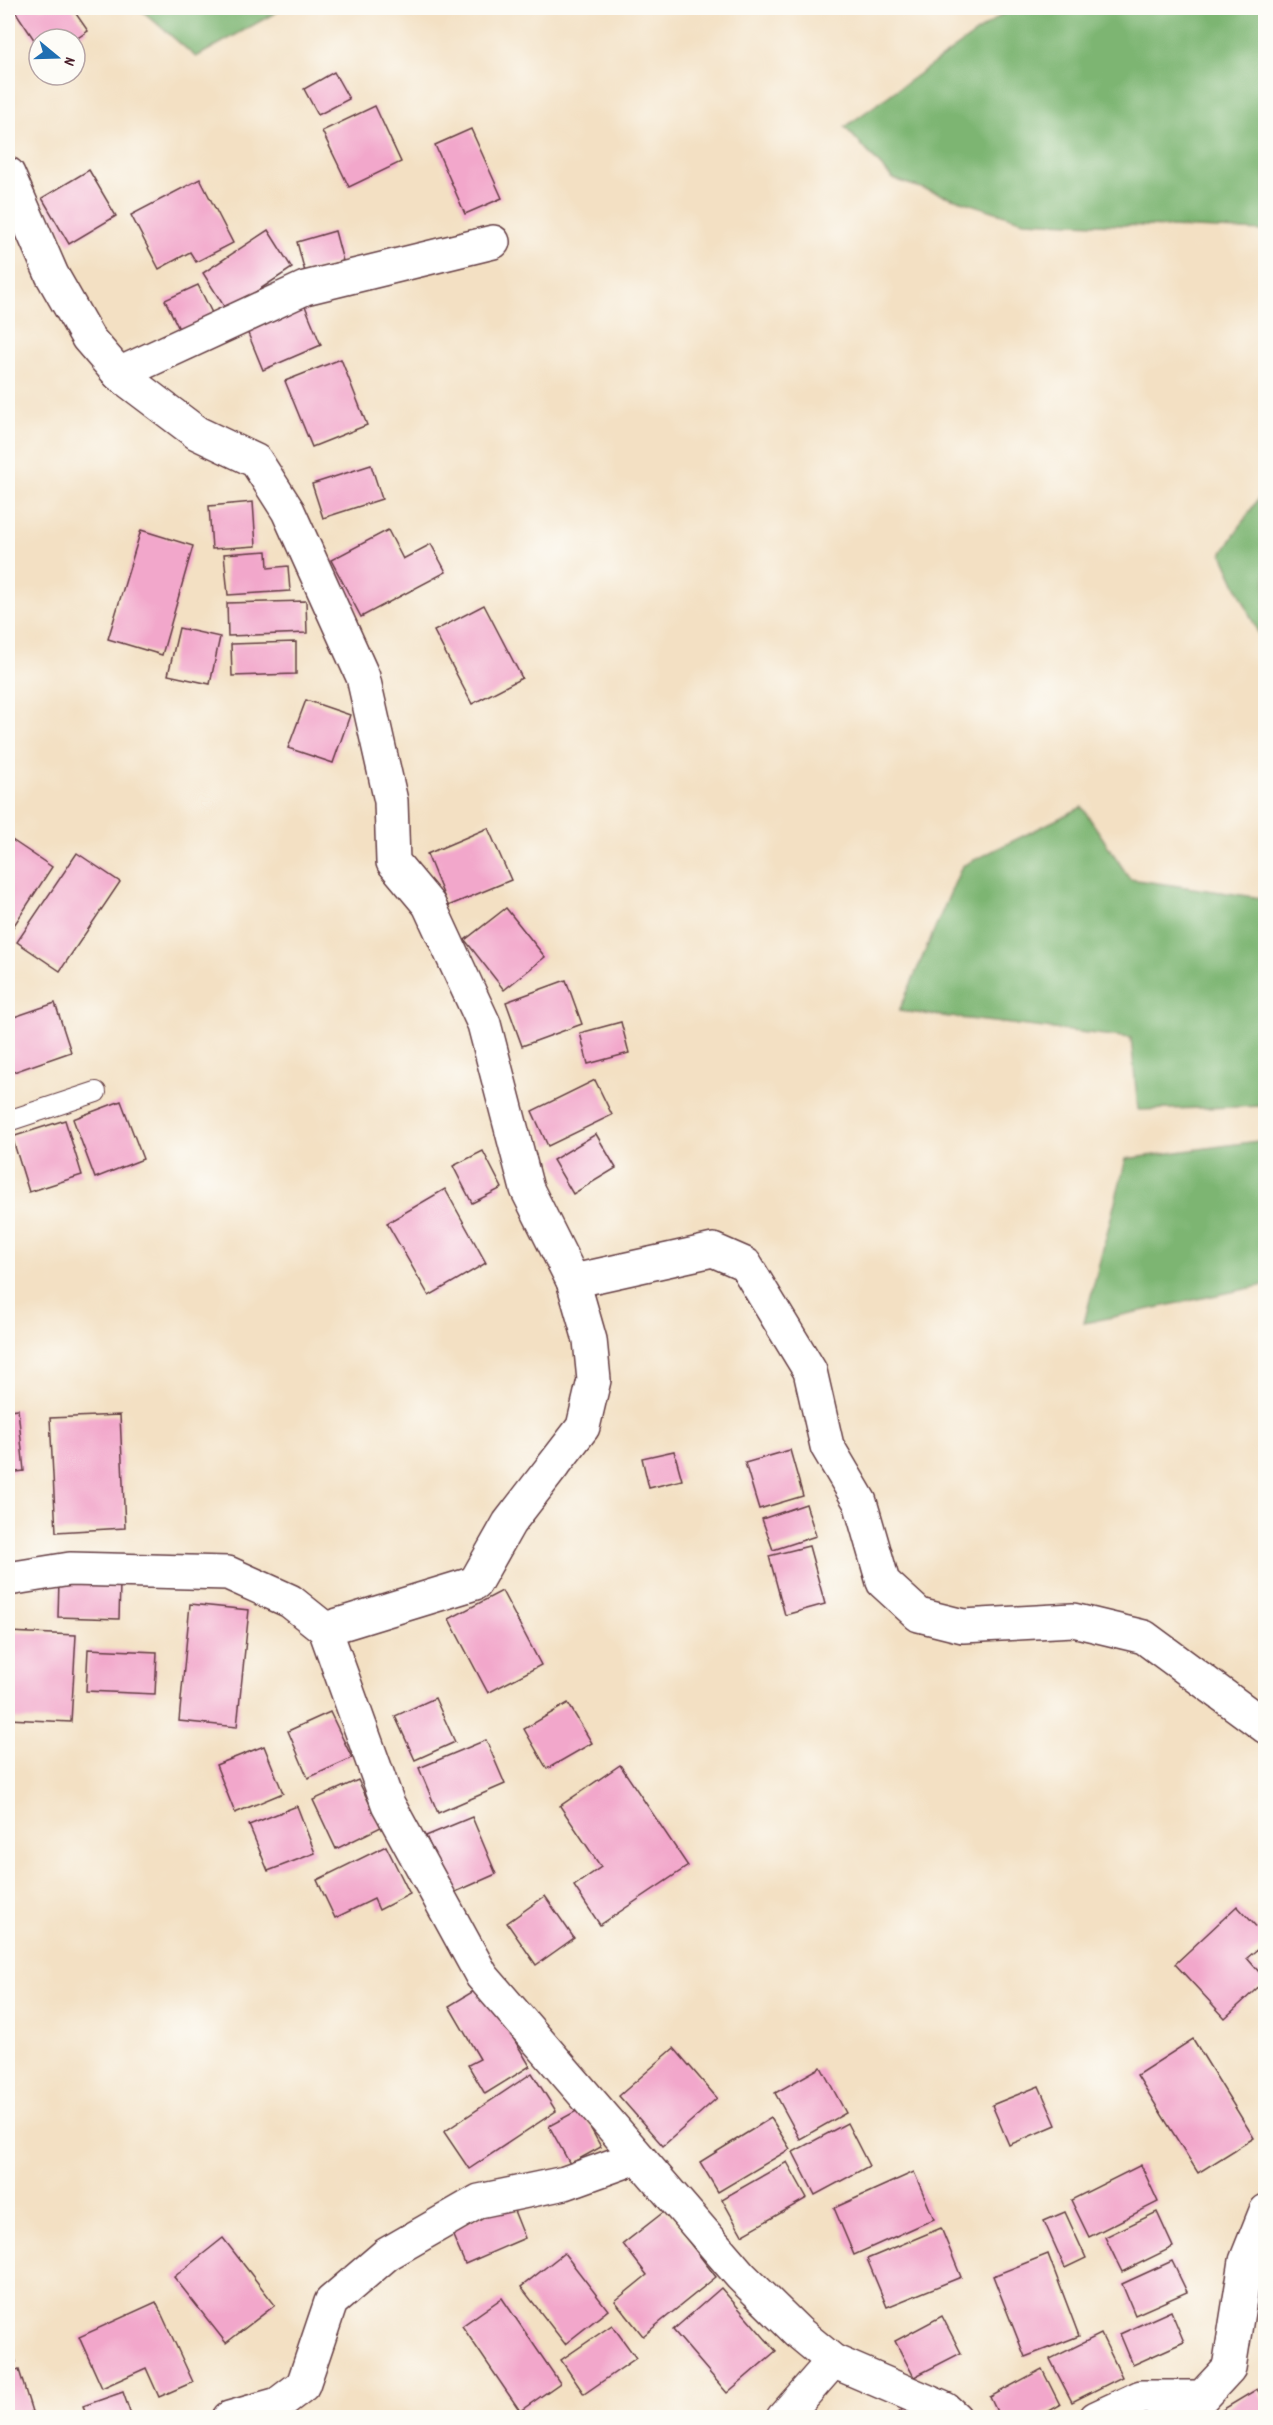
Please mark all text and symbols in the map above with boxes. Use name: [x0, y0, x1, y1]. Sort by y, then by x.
north arrow: [27, 27, 87, 87]
text: N: [57, 54, 81, 69]

